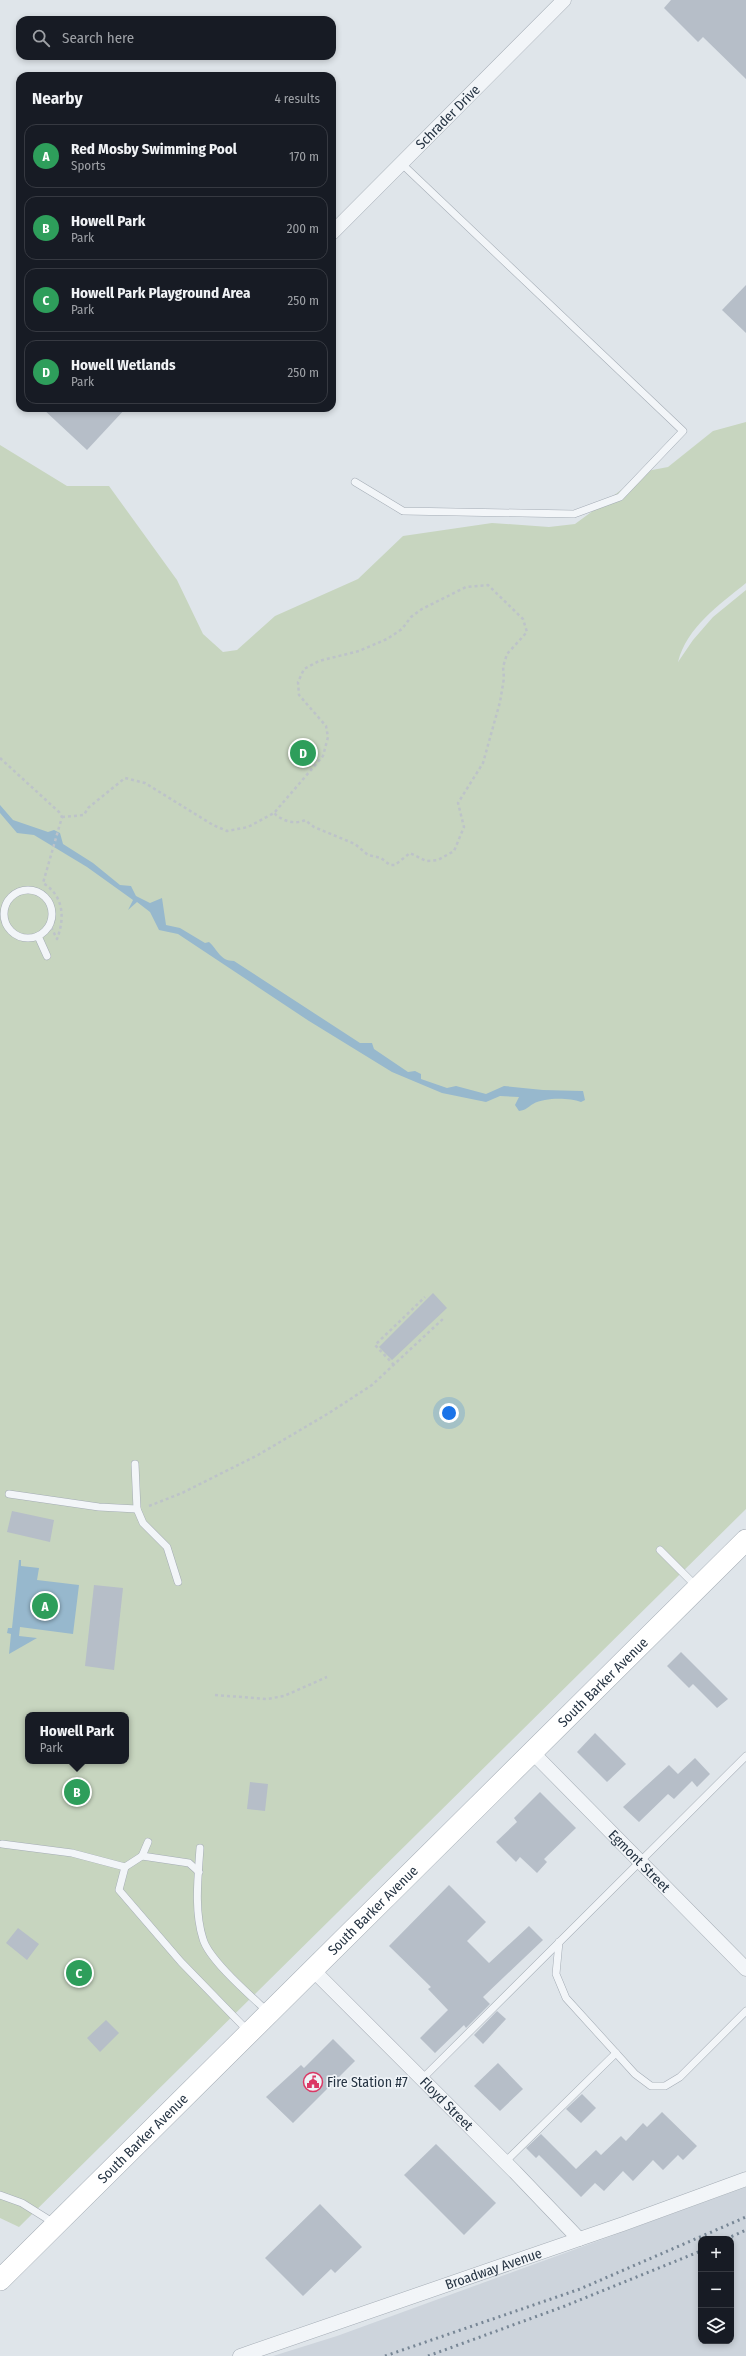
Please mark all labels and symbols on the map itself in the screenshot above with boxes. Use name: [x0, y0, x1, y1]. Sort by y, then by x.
street label: Schrader Drive: [412, 81, 484, 153]
pin: D: [290, 738, 316, 768]
your location: [439, 1403, 459, 1423]
pin: A: [32, 1591, 58, 1621]
street label: South Barker Avenue: [555, 1634, 652, 1731]
pin: B: [64, 1777, 90, 1807]
street label: Egmont Street: [605, 1827, 674, 1896]
street label: South Barker Avenue: [324, 1862, 422, 1959]
pin: C: [66, 1958, 92, 1988]
public building icon: Fire Station #7: [302, 2071, 324, 2093]
place label: Fire Station #7: [327, 2074, 408, 2091]
street label: Floyd Street: [416, 2074, 477, 2134]
street label: South Barker Avenue: [94, 2090, 192, 2187]
street label: Broadway Avenue: [443, 2245, 544, 2294]

